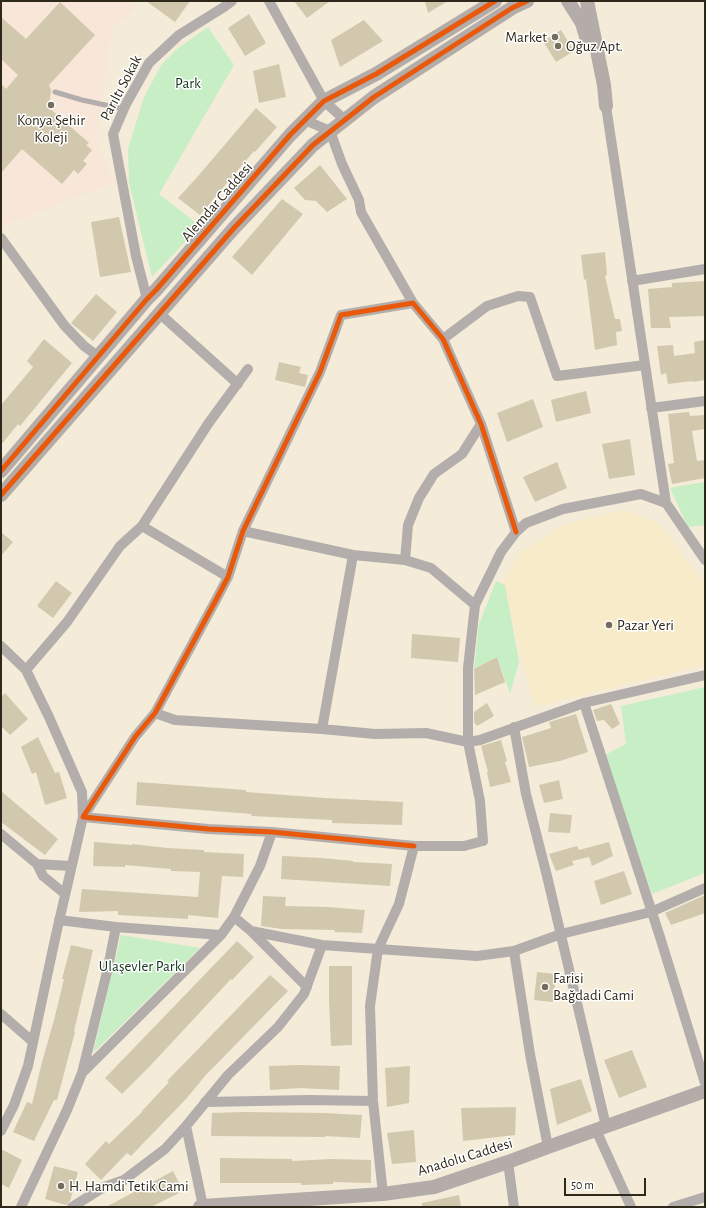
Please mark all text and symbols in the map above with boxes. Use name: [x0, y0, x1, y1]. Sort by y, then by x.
place label: Market: [505, 28, 547, 46]
marker: Market: [550, 32, 560, 42]
place label: Oğuz Apt.: [566, 37, 623, 55]
marker: Oğuz Apt.: [553, 41, 563, 51]
street label: Parıltı Sokak: [96, 52, 146, 124]
park label: Park: [175, 74, 201, 92]
marker: Konya Şehir Koleji: [46, 100, 56, 110]
place label: Konya Şehir Koleji: [17, 111, 85, 146]
street label: Alemdar Caddesi: [178, 159, 256, 245]
place label: Pazar Yeri: [617, 616, 674, 634]
marker: Pazar Yeri: [604, 620, 614, 630]
park label: Ulaşevler Parkı: [99, 957, 185, 975]
place label: Farisi Bağdadi Cami: [553, 969, 634, 1004]
marker: Farisi Bağdadi Cami: [540, 982, 550, 992]
street label: Anadolu Caddesi: [415, 1134, 515, 1180]
scale bar: [566, 1170, 648, 1196]
place label: H. Hamdi Tetik Cami: [69, 1177, 189, 1195]
text: 50 m: [571, 1179, 594, 1191]
marker: H. Hamdi Tetik Cami: [56, 1181, 66, 1191]

